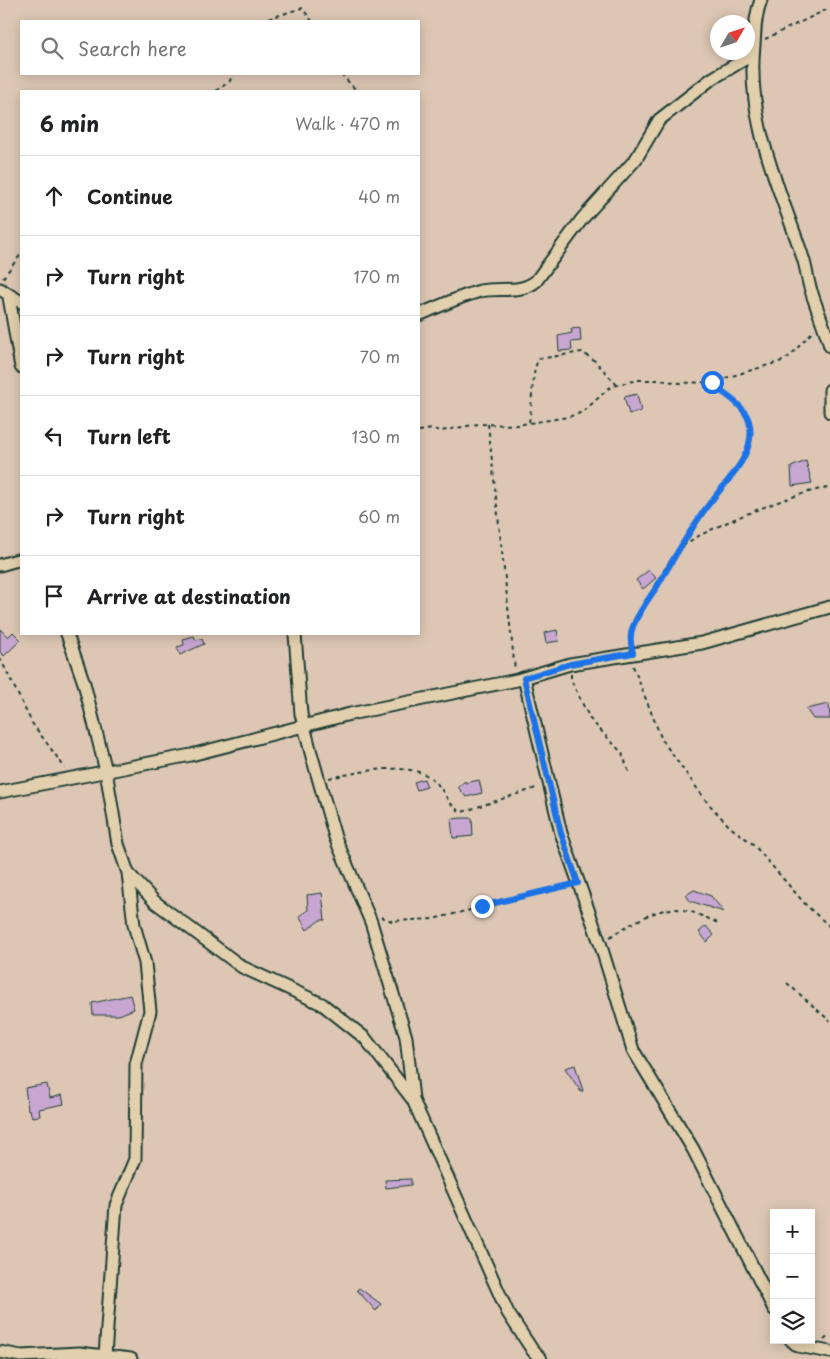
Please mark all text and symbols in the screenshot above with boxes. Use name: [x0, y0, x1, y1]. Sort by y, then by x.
north arrow: [710, 15, 755, 60]
search box: [20, 20, 420, 75]
icon: search: [38, 34, 66, 62]
text: Search here: [78, 34, 187, 62]
text: 6 min: [40, 107, 99, 139]
text: Walk · 470 m: [295, 111, 400, 135]
icon: ahead: [40, 182, 68, 210]
text: Continue: [87, 182, 173, 210]
text: 40 m: [358, 184, 400, 208]
icon: right: [40, 262, 68, 290]
text: Turn right: [87, 262, 185, 290]
text: 170 m: [354, 264, 400, 288]
icon: right: [40, 342, 68, 370]
text: Turn right: [87, 342, 185, 370]
text: 70 m: [360, 344, 400, 368]
route start: [701, 371, 724, 394]
icon: left: [40, 422, 68, 450]
text: Turn left: [87, 422, 171, 450]
text: 130 m: [352, 424, 400, 448]
icon: right: [40, 502, 68, 530]
text: Turn right: [87, 502, 185, 530]
text: 60 m: [358, 504, 400, 528]
icon: arrive: [40, 582, 68, 610]
text: Arrive at destination: [87, 582, 291, 610]
route end: [471, 895, 494, 918]
map controls: [770, 1209, 815, 1344]
button: +: [770, 1209, 815, 1254]
button: −: [770, 1254, 815, 1299]
button: layers: [770, 1299, 815, 1344]

